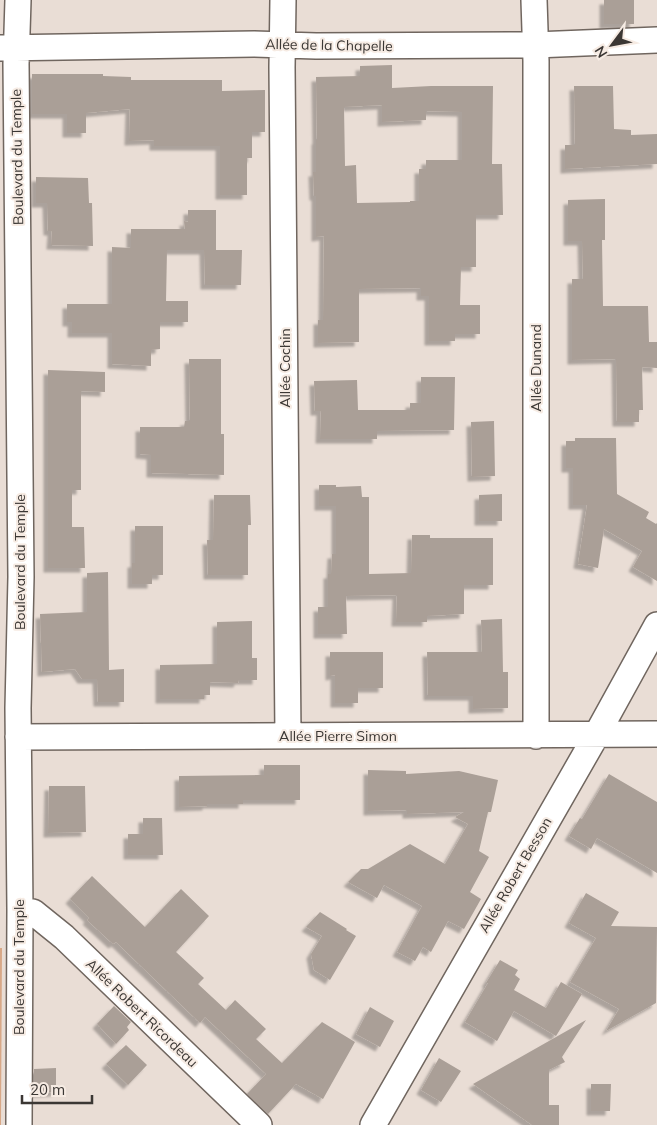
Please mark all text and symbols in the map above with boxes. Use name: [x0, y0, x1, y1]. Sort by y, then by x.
north arrow: [587, 20, 637, 70]
street label: Allée de la Chapelle: [265, 35, 393, 55]
text: N: [591, 43, 611, 61]
street label: Boulevard du Temple: [7, 89, 27, 225]
street label: Allée Dunand: [527, 324, 545, 412]
street label: Allée Cochin: [276, 328, 294, 408]
street label: Boulevard du Temple: [11, 494, 29, 630]
street label: Allée Pierre Simon: [279, 727, 397, 745]
street label: Allée Robert Besson: [475, 814, 555, 936]
street label: Boulevard du Temple: [10, 899, 28, 1035]
street label: Allée Robert Ricordeau: [82, 955, 202, 1071]
scale bar: [22, 1072, 92, 1104]
text: 20 m: [30, 1080, 65, 1099]

